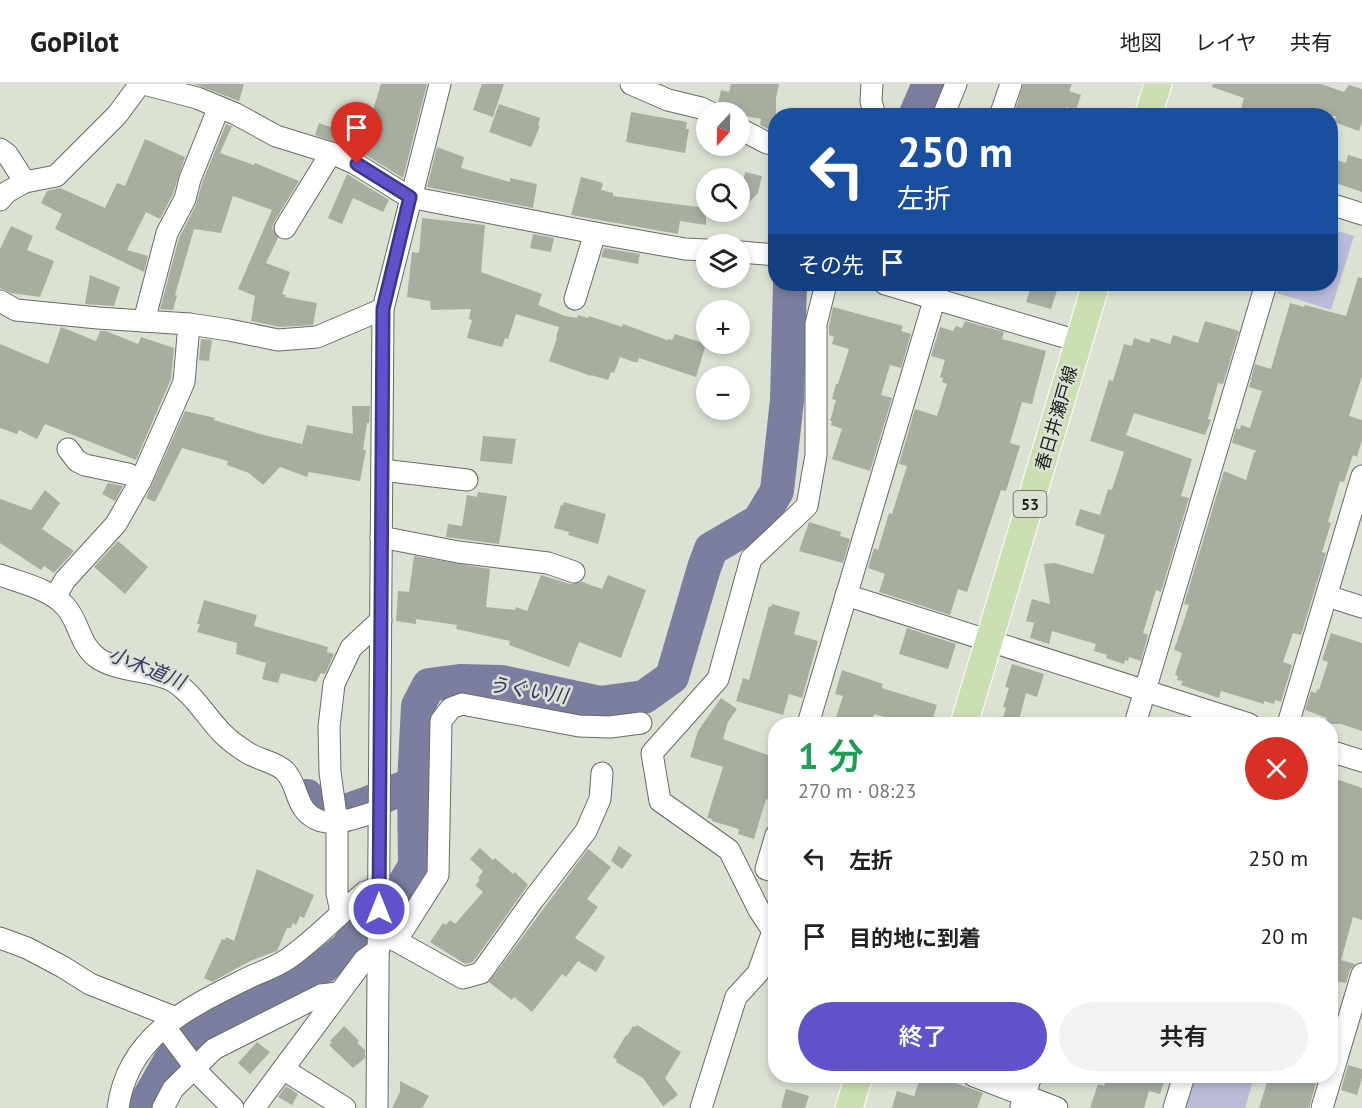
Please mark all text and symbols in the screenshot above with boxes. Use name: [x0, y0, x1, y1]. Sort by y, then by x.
text: GoPilot: [30, 23, 119, 60]
text: 地図: [1120, 29, 1162, 56]
text: レイヤ: [1195, 29, 1257, 56]
text: 共有: [1290, 29, 1332, 56]
pin: [331, 102, 382, 164]
north arrow: [696, 102, 750, 156]
map controls: [696, 102, 750, 420]
icon: arrive: [340, 111, 373, 144]
text: 250 m: [897, 124, 1013, 179]
icon: left: [798, 132, 876, 210]
button: search: [696, 168, 750, 222]
text: 左折: [897, 181, 951, 215]
button: layers: [696, 234, 750, 288]
icon: arrive: [876, 246, 909, 279]
text: その先: [798, 251, 864, 279]
button: +: [696, 300, 750, 354]
street label: 春日井瀬戸線: [1030, 363, 1082, 473]
button: −: [696, 366, 750, 420]
road number: 53: [1014, 491, 1046, 517]
water label: 小木道川: [105, 641, 191, 696]
water label: うぐい川: [486, 671, 572, 709]
text: 1 分: [798, 732, 864, 779]
button: close: [1245, 737, 1308, 800]
text: 270 m · 08:23: [798, 778, 916, 804]
icon: left: [798, 842, 831, 875]
text: 250 m: [1248, 844, 1308, 872]
text: 左折: [849, 846, 893, 874]
position arrow: [347, 877, 411, 941]
icon: arrive: [798, 920, 831, 953]
text: 20 m: [1260, 922, 1308, 950]
text: 目的地に到着: [849, 924, 981, 952]
button: 終了: [798, 1002, 1047, 1071]
button: 共有: [1059, 1002, 1308, 1071]

